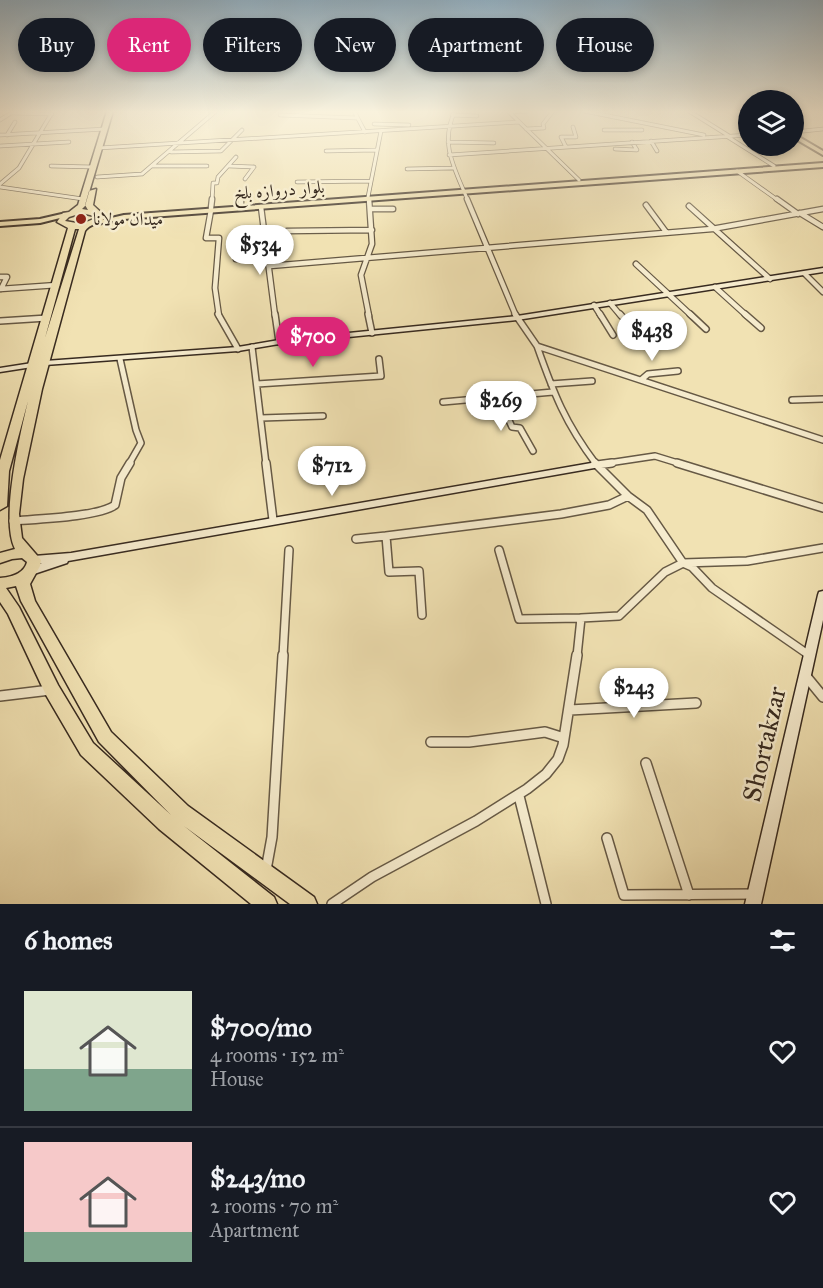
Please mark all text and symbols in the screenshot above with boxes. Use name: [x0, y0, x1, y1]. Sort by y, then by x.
chip: Buy: [18, 18, 95, 72]
chip: Rent: [107, 18, 191, 72]
chip: Filters: [203, 18, 302, 72]
chip: New: [314, 18, 396, 72]
chip: Apartment: [408, 18, 544, 72]
chip: House: [556, 18, 654, 72]
map controls: [738, 90, 804, 156]
button: layers: [738, 90, 804, 156]
street label: بلوار دروازه بلخ: [233, 176, 326, 209]
place label: میدان مولانا: [93, 208, 163, 230]
marker: میدان مولانا: [74, 212, 88, 226]
pin: $534: [224, 225, 296, 276]
text: $534: [240, 232, 280, 256]
pin: $438: [616, 311, 688, 362]
pin: $700: [277, 317, 349, 368]
text: $438: [631, 318, 673, 342]
text: $700: [290, 324, 336, 348]
pin: $269: [465, 381, 537, 432]
text: $269: [480, 388, 522, 412]
pin: $712: [296, 446, 368, 497]
text: $712: [312, 453, 352, 477]
pin: $243: [598, 668, 670, 719]
text: $243: [613, 675, 655, 699]
street label: Shortakzar: [735, 683, 793, 805]
text: 6 homes: [24, 924, 113, 956]
icon: filters: [766, 924, 799, 957]
text: $700/mo: [210, 1011, 312, 1043]
icon: home: [72, 1015, 144, 1087]
icon: heart: [766, 1035, 799, 1068]
text: 4 rooms · 152 m²: [210, 1043, 344, 1067]
text: House: [210, 1067, 264, 1091]
text: $243/mo: [210, 1162, 305, 1194]
icon: home: [72, 1166, 144, 1238]
icon: heart: [766, 1186, 799, 1219]
text: 2 rooms · 70 m²: [210, 1194, 338, 1218]
text: Apartment: [210, 1218, 299, 1242]

